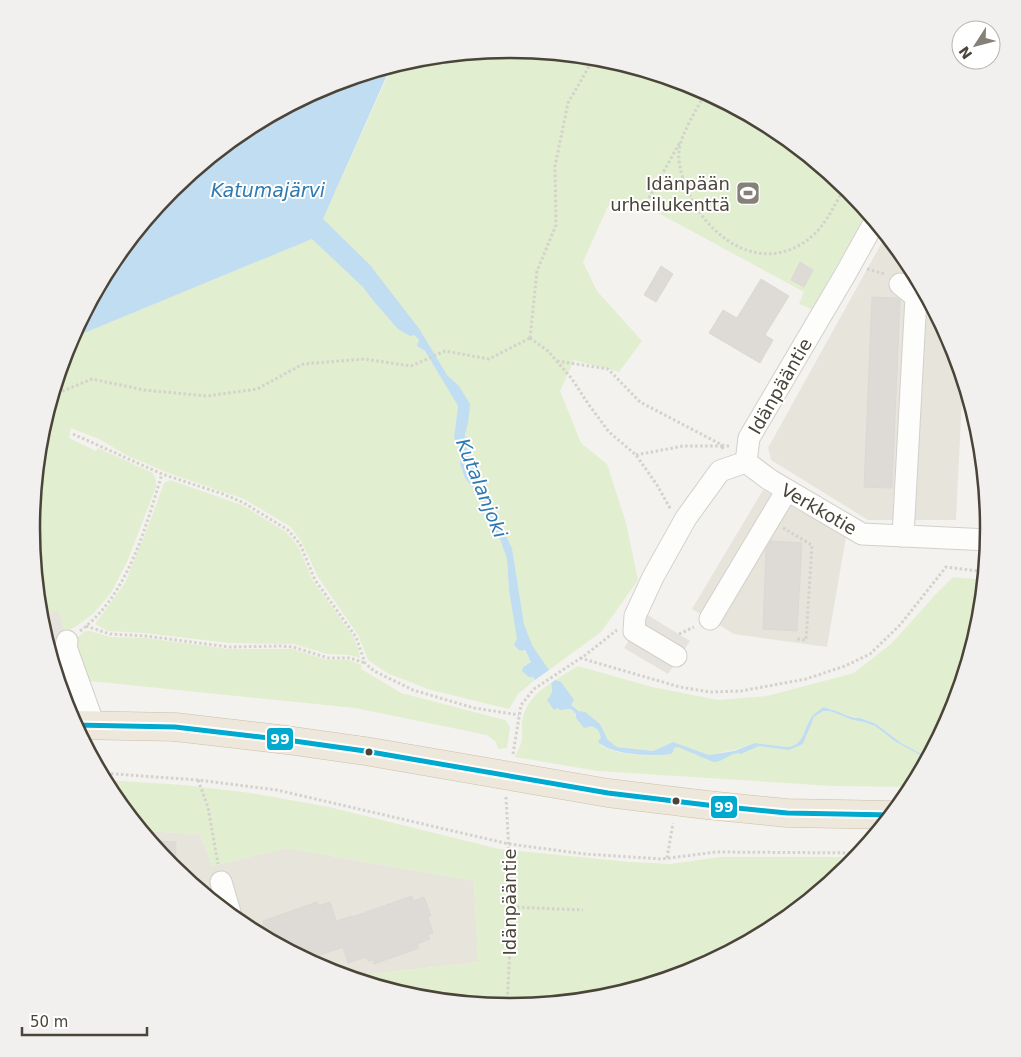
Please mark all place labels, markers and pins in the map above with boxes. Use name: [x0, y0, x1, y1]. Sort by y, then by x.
place label: Idänpään urheilukenttä: [610, 173, 730, 215]
sports icon: Idänpään urheilukenttä: [735, 180, 761, 206]
unlabelled marker: [364, 747, 374, 757]
unlabelled marker: [671, 796, 681, 806]

